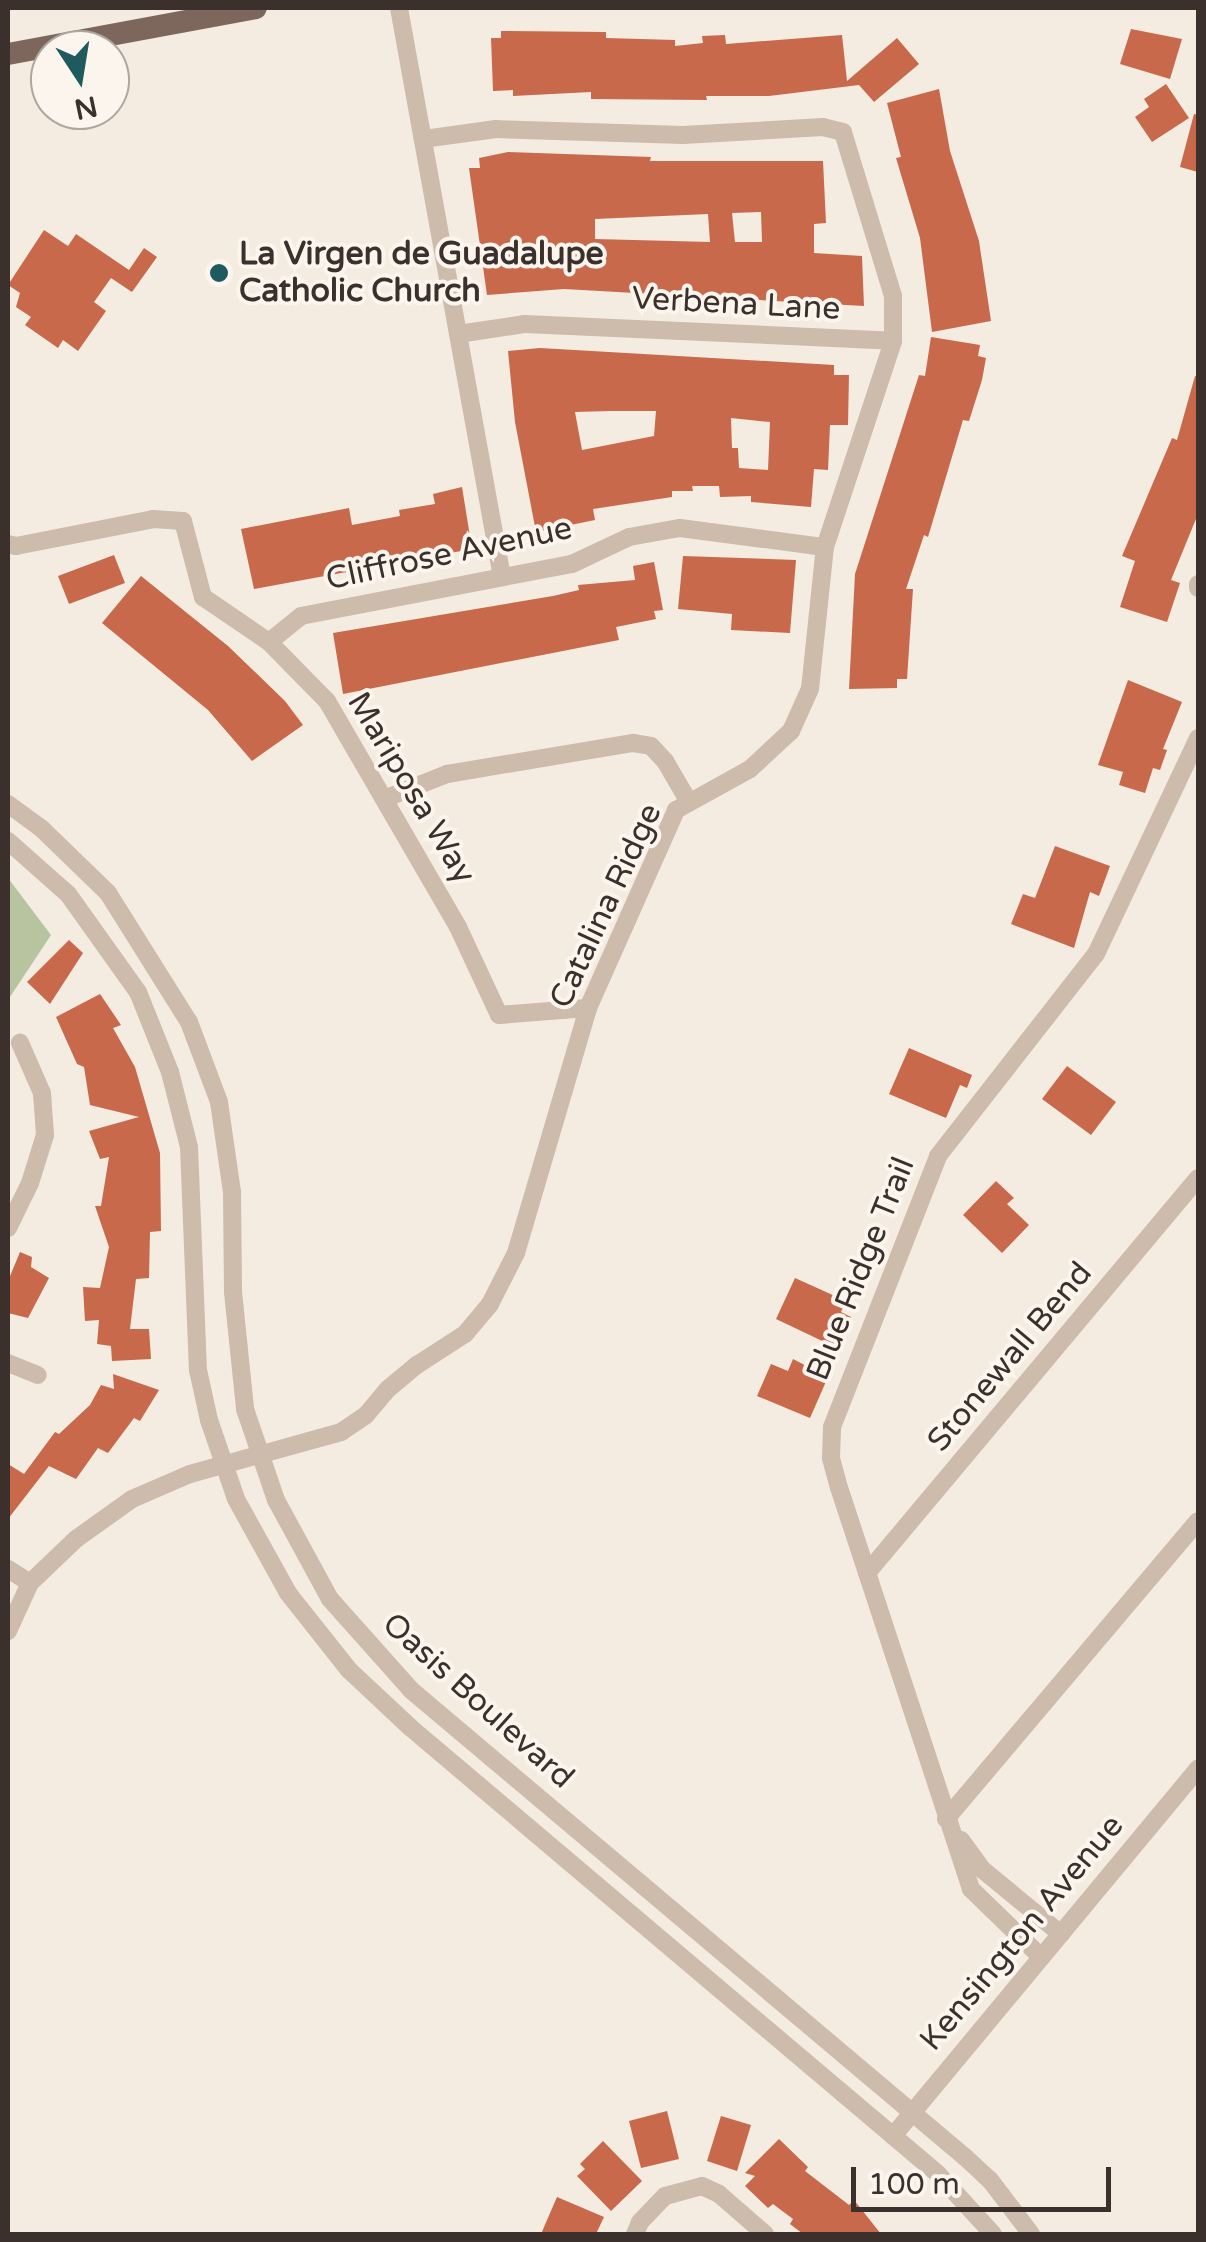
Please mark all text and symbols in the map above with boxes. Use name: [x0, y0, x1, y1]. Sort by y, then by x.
north arrow: [30, 30, 130, 130]
text: N: [71, 88, 100, 126]
place label: La Virgen de Guadalupe Catholic Church: [239, 236, 604, 311]
marker: La Virgen de Guadalupe Catholic Church: [208, 262, 230, 284]
street label: Verbena Lane: [631, 279, 841, 329]
street label: Cliffrose Avenue: [322, 509, 576, 599]
street label: Mariposa Way: [339, 685, 483, 891]
street label: Catalina Ridge: [542, 798, 670, 1014]
street label: Blue Ridge Trail: [799, 1152, 923, 1386]
street label: Stonewall Bend: [920, 1255, 1100, 1459]
street label: Oasis Boulevard: [374, 1605, 582, 1797]
street label: Kensington Avenue: [912, 1807, 1132, 2059]
scale bar: [856, 2147, 1116, 2209]
text: 100 m: [868, 2166, 960, 2203]

